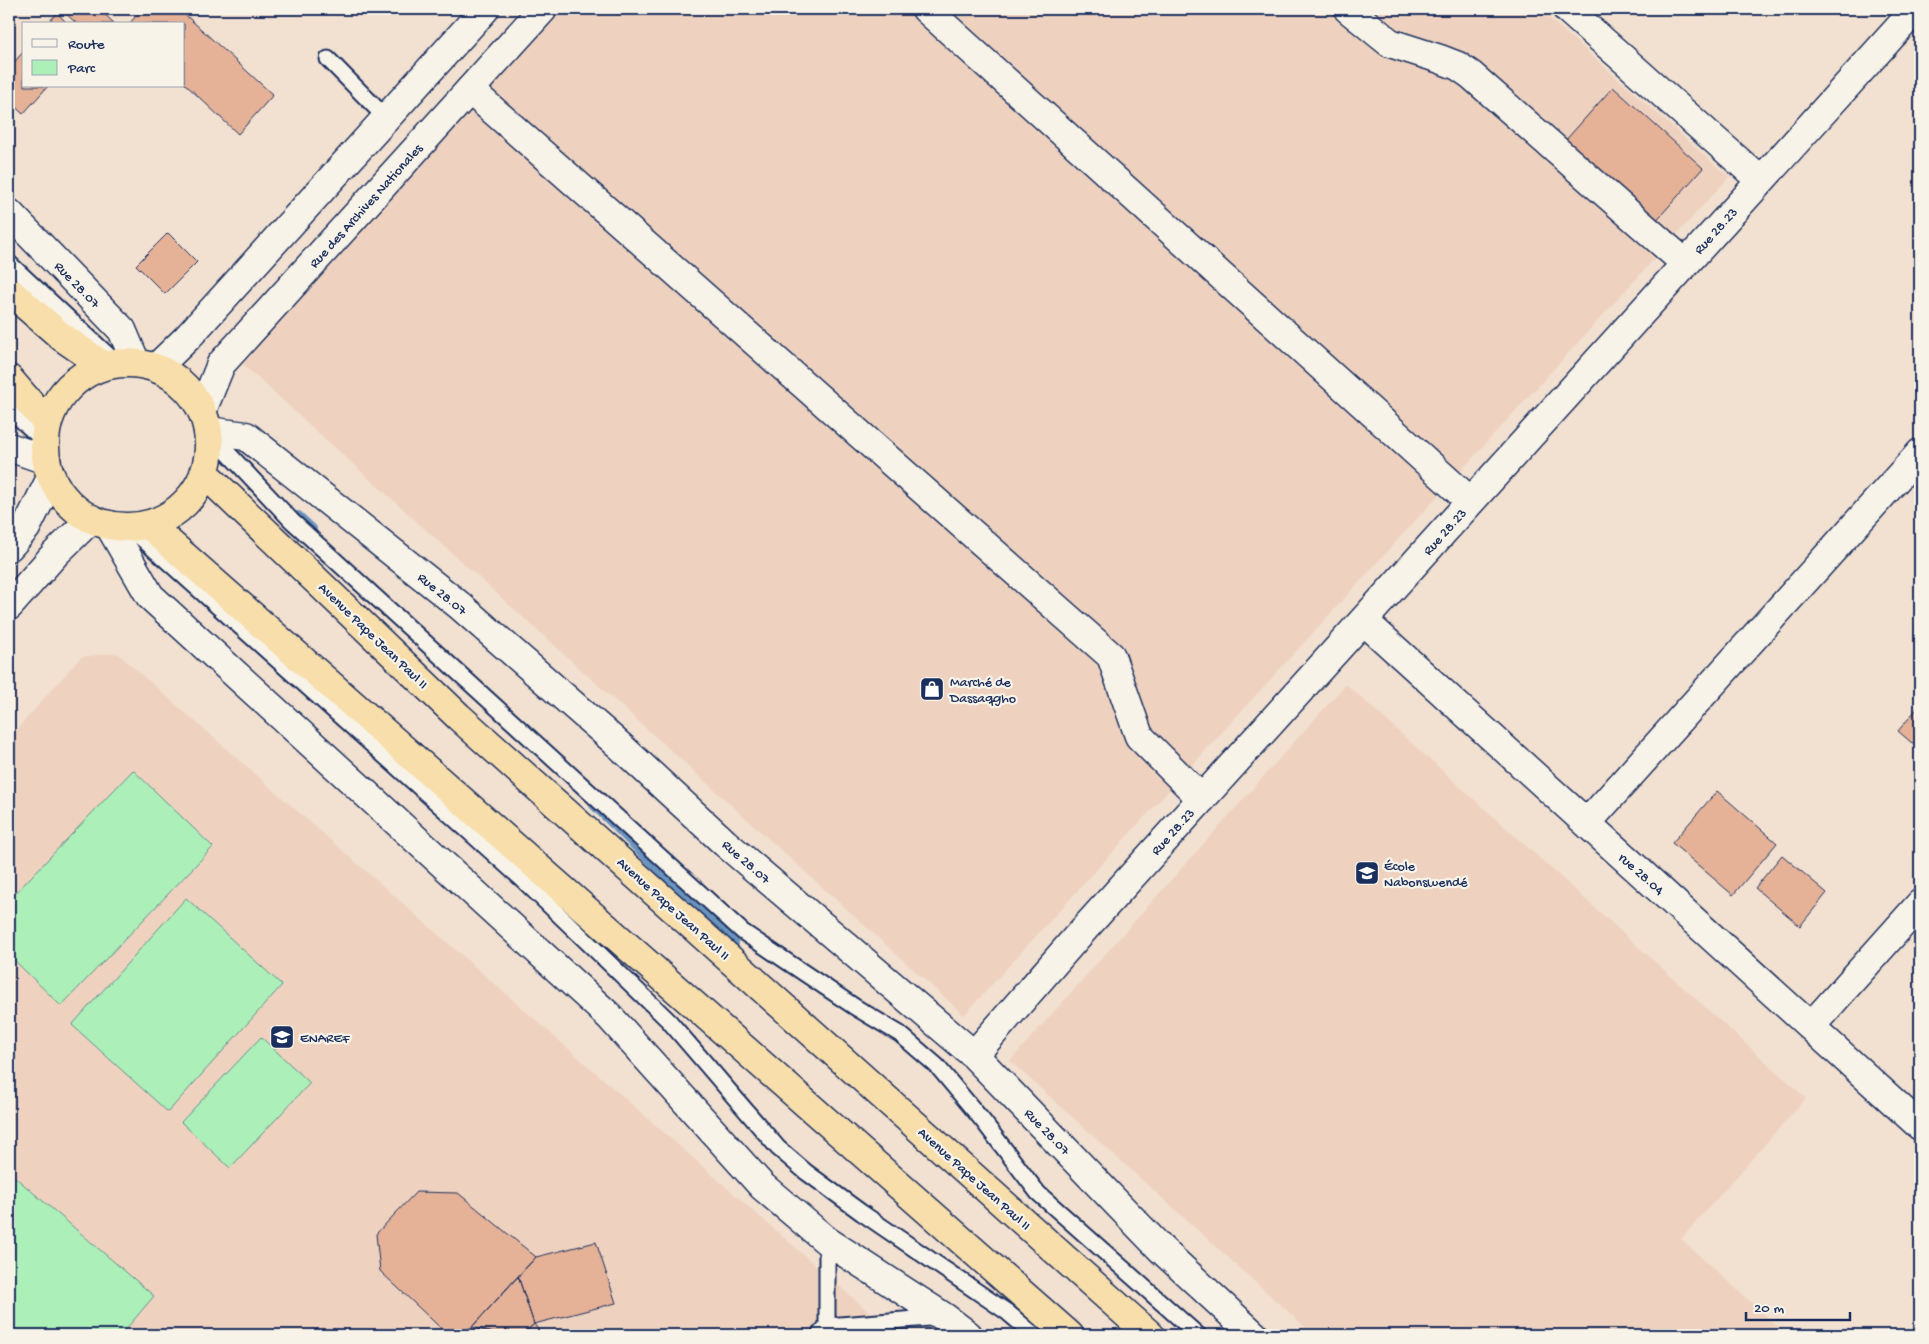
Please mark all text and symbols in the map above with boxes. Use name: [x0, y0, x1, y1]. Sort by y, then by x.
legend: [22, 22, 185, 88]
text: Route: [68, 36, 105, 54]
text: Parc: [67, 60, 96, 78]
street label: Rue des Archives Nationales: [306, 140, 428, 272]
street label: Rue 28.23: [1691, 205, 1742, 259]
street label: Rue 28.07: [50, 259, 103, 313]
street label: Rue 28.23: [1420, 506, 1471, 560]
street label: Rue 28.07: [413, 570, 470, 620]
street label: Avenue Pape Jean Paul II: [314, 580, 431, 694]
place label: Marché de Dassaqgho: [949, 675, 1016, 708]
shop icon: Marché de Dassaqgho: [919, 676, 945, 702]
street label: Rue 28.23: [1148, 806, 1199, 860]
street label: Rue 28.07: [718, 837, 774, 889]
street label: rue 28.04: [1614, 850, 1667, 900]
street label: Avenue Pape Jean Paul II: [612, 855, 732, 965]
place label: École Nabonswendé: [1384, 859, 1468, 892]
school or university icon: École Nabonswendé: [1354, 860, 1380, 886]
school or university icon: ENAREF: [269, 1024, 295, 1050]
place label: ENAREF: [300, 1031, 350, 1048]
street label: Rue 28.07: [1020, 1106, 1073, 1160]
street label: Avenue Pape Jean Paul II: [913, 1125, 1033, 1235]
scale bar: [1746, 1289, 1850, 1321]
text: 20 m: [1754, 1300, 1784, 1318]

